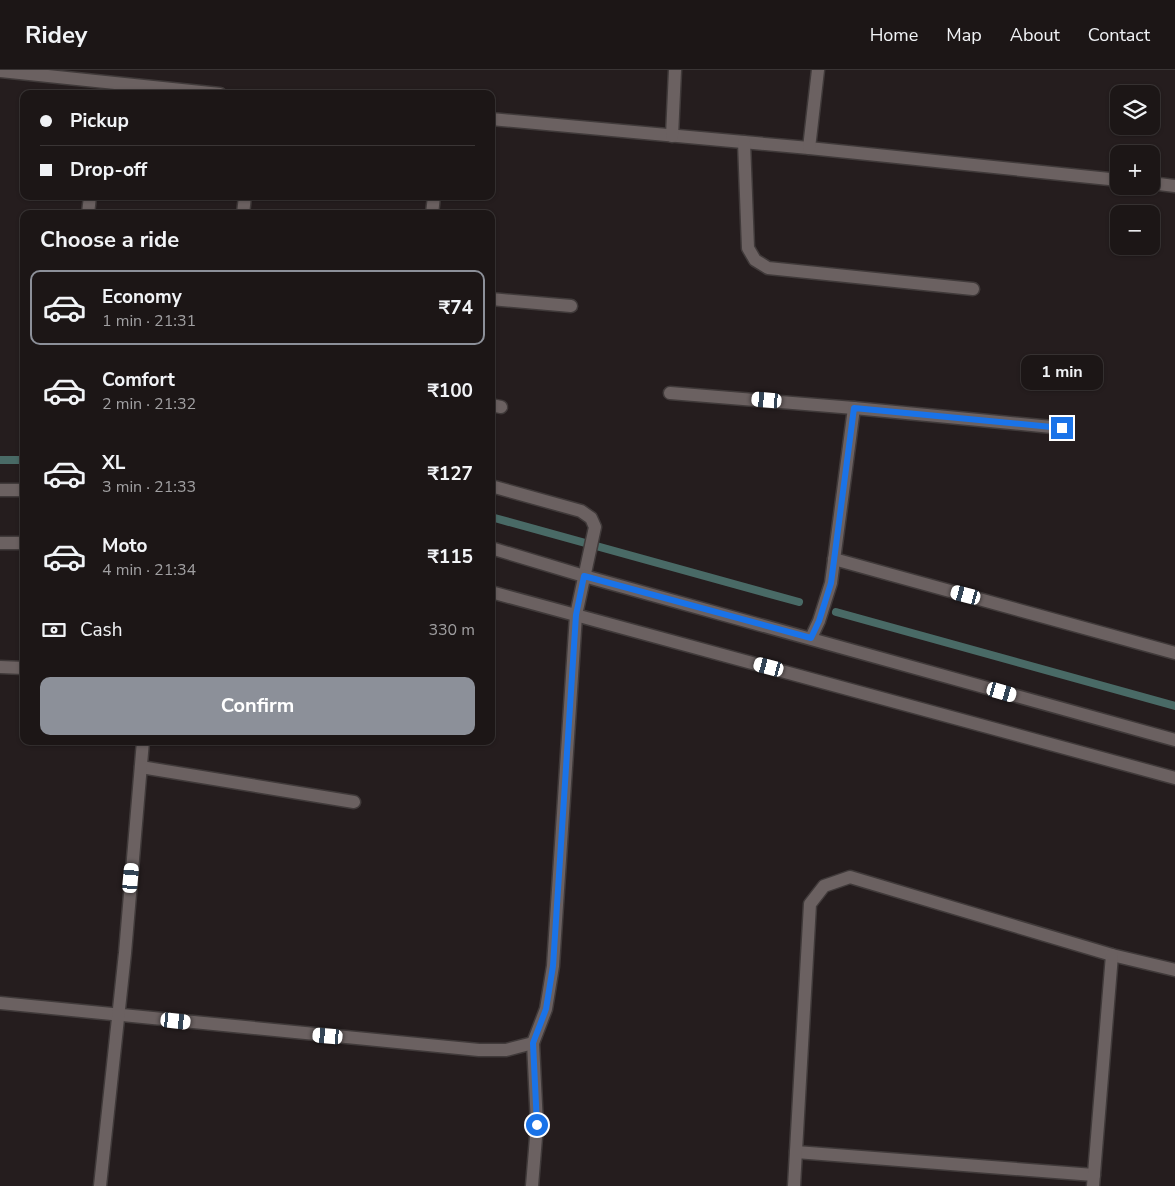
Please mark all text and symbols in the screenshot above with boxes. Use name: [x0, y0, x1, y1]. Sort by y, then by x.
text: Ridey: [25, 19, 87, 51]
text: Home: [870, 23, 918, 47]
text: Map: [946, 23, 982, 47]
text: About: [1010, 23, 1060, 47]
text: Contact: [1088, 23, 1150, 47]
map controls: [1110, 85, 1160, 255]
button: layers: [1110, 85, 1160, 135]
text: Pickup: [70, 108, 129, 134]
button: +: [1110, 145, 1160, 195]
text: Drop-off: [70, 157, 147, 183]
button: −: [1110, 205, 1160, 255]
text: Choose a ride: [40, 225, 179, 255]
text: Economy: [102, 284, 182, 310]
icon: car: [42, 285, 87, 330]
text: ₹74: [439, 295, 473, 321]
text: 1 min · 21:31: [102, 310, 196, 332]
callout: 1 min: [1021, 356, 1103, 390]
text: 1 min: [1041, 361, 1083, 383]
text: Comfort: [102, 367, 175, 393]
icon: car: [42, 368, 87, 413]
text: ₹100: [427, 378, 473, 404]
car: [751, 391, 782, 409]
text: 2 min · 21:32: [102, 393, 196, 415]
route end: [1051, 417, 1073, 439]
text: XL: [102, 450, 125, 476]
icon: car: [42, 451, 87, 496]
text: ₹127: [427, 461, 473, 487]
text: 3 min · 21:33: [102, 476, 196, 498]
text: Moto: [102, 533, 148, 559]
icon: car: [42, 534, 87, 579]
text: ₹115: [427, 544, 473, 570]
text: 4 min · 21:34: [102, 559, 196, 581]
car: [949, 584, 982, 606]
icon: cash: [40, 616, 68, 644]
text: Cash: [80, 617, 122, 643]
text: 330 m: [428, 619, 475, 641]
car: [752, 656, 785, 678]
button: Confirm: [40, 677, 475, 735]
car: [985, 681, 1018, 703]
car: [122, 862, 139, 894]
car: [160, 1012, 191, 1030]
car: [312, 1027, 343, 1045]
route start: [526, 1114, 548, 1136]

